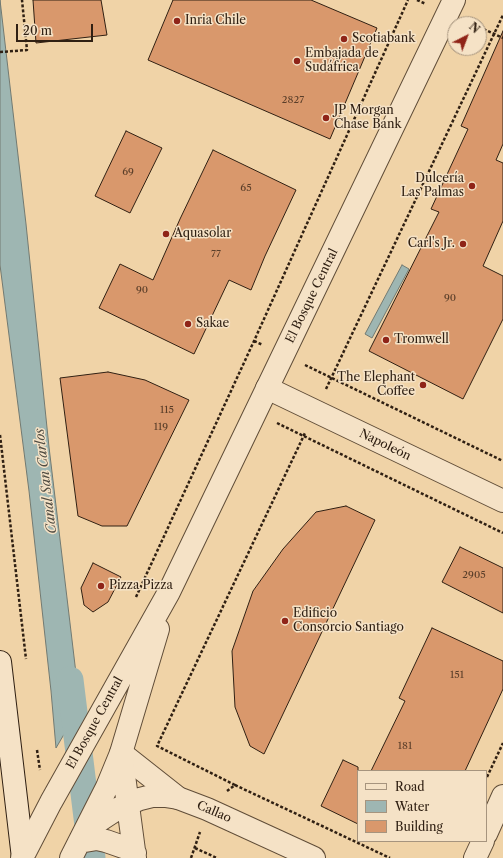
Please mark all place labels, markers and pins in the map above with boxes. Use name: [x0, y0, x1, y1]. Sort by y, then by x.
place label: Inria Chile: [185, 14, 246, 28]
marker: Inria Chile: [172, 16, 182, 26]
place label: Scotiabank: [352, 32, 415, 46]
marker: Scotiabank: [339, 34, 349, 44]
place label: Embajada de Sudáfrica: [305, 47, 379, 75]
marker: Embajada de Sudáfrica: [292, 56, 302, 66]
place label: JP Morgan Chase Bank: [334, 104, 401, 132]
marker: JP Morgan Chase Bank: [321, 113, 331, 123]
place label: Dulcería Las Palmas: [401, 172, 464, 200]
marker: Dulcería Las Palmas: [467, 181, 477, 191]
place label: Aquasolar: [174, 227, 231, 241]
marker: Aquasolar: [161, 229, 171, 239]
place label: Carl's Jr.: [408, 237, 455, 251]
marker: Carl's Jr.: [458, 239, 468, 249]
place label: Sakae: [196, 317, 229, 331]
marker: Sakae: [183, 319, 193, 329]
place label: Tromwell: [394, 333, 449, 347]
marker: Tromwell: [381, 335, 391, 345]
place label: The Elephant Coffee: [337, 371, 415, 399]
marker: The Elephant Coffee: [418, 380, 428, 390]
place label: Pizza Pizza: [109, 579, 173, 593]
marker: Pizza Pizza: [96, 581, 106, 591]
place label: Edificio Consorcio Santiago: [293, 607, 404, 635]
marker: Edificio Consorcio Santiago: [280, 616, 290, 626]

